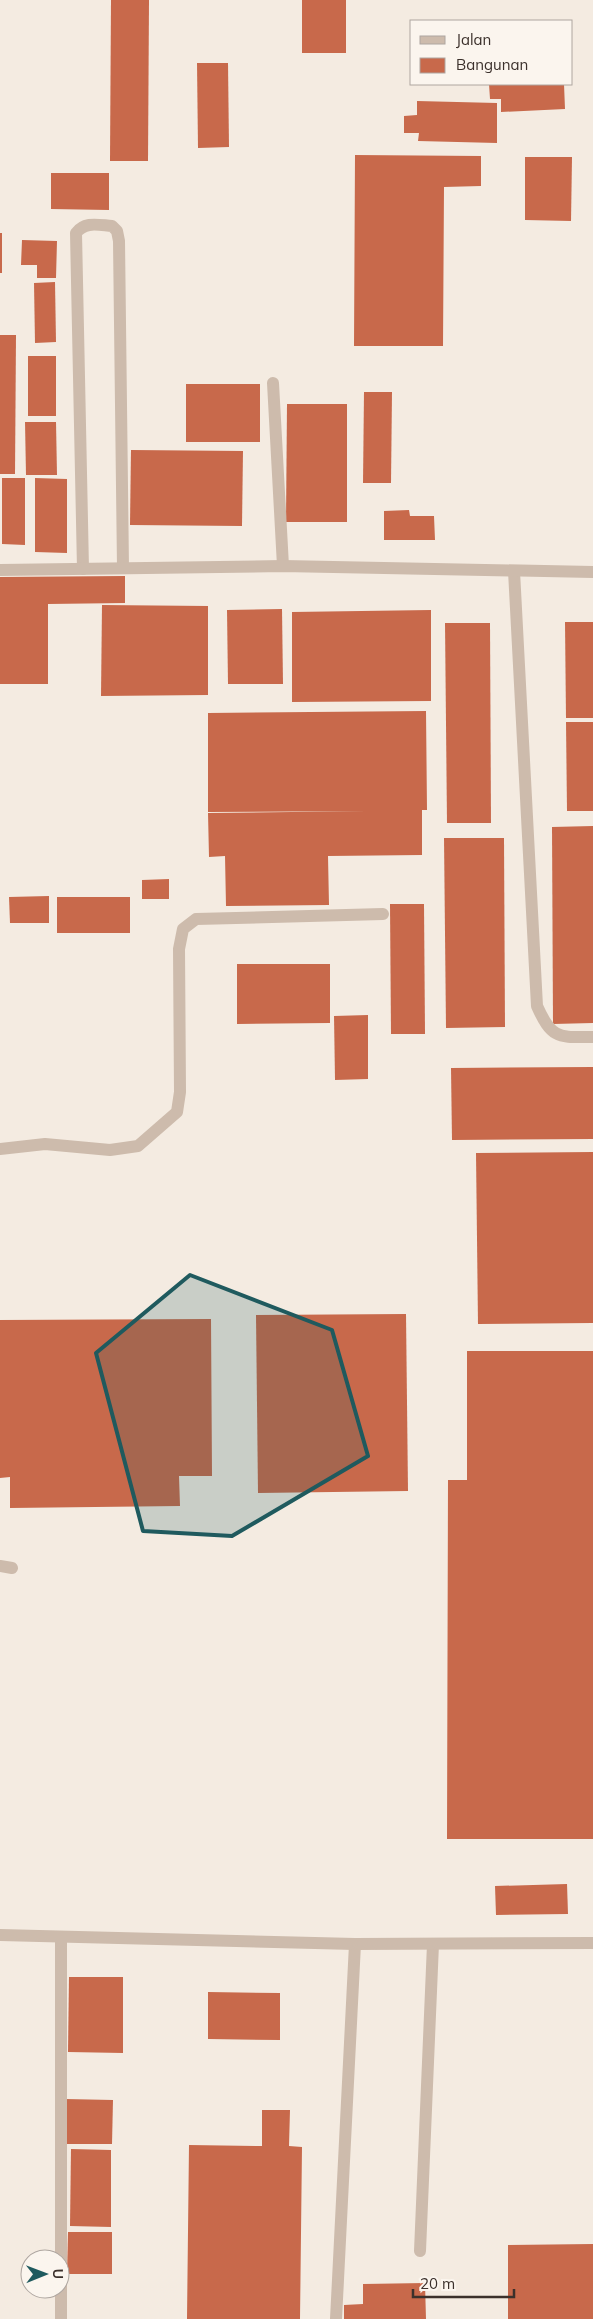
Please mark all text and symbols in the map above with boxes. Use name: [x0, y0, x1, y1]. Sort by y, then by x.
legend: [410, 20, 573, 85]
text: Jalan: [456, 30, 491, 49]
text: Bangunan: [456, 55, 528, 74]
north arrow: [20, 2249, 70, 2299]
scale bar: [413, 2266, 514, 2298]
text: U: [49, 2268, 67, 2279]
text: 20 m: [420, 2274, 455, 2293]

